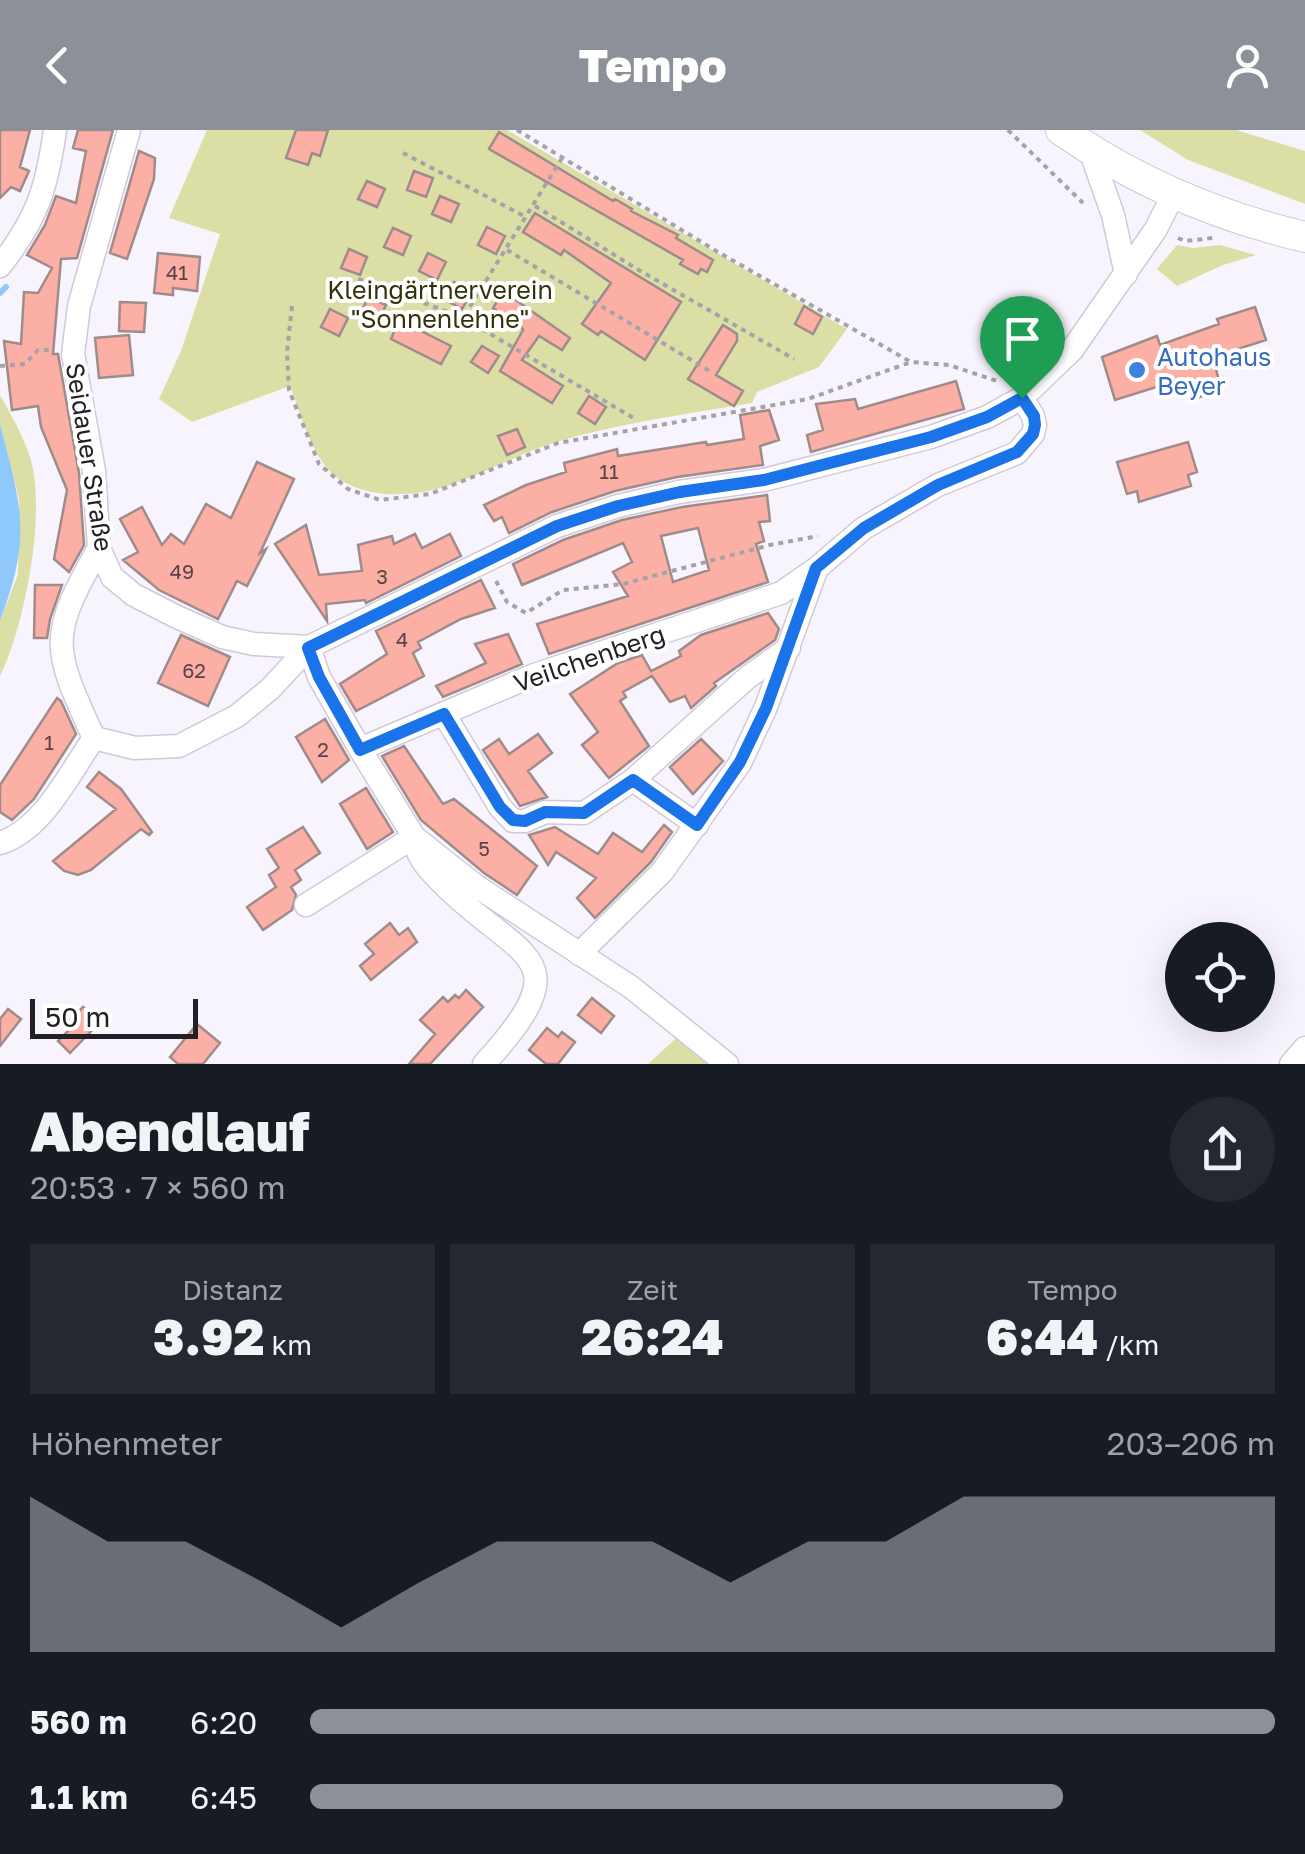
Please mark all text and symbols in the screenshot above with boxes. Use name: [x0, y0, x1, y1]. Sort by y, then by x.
icon: back: [30, 38, 85, 93]
text: Tempo: [579, 38, 726, 92]
icon: person: [1220, 38, 1275, 93]
house number: 41: [166, 260, 188, 284]
park label: Kleingärtnerverein "Sonnenlehne": [327, 274, 553, 334]
pin: [980, 296, 1065, 399]
icon: arrive: [995, 311, 1050, 366]
place label: Autohaus Beyer: [1157, 341, 1271, 401]
marker: Autohaus Beyer: [1126, 359, 1148, 381]
street label: Seidauer Straße: [60, 361, 120, 553]
house number: 11: [599, 459, 619, 483]
house number: 49: [170, 559, 194, 583]
house number: 3: [376, 564, 388, 588]
street label: Veilchenberg: [509, 618, 669, 698]
house number: 4: [396, 627, 408, 651]
house number: 62: [182, 658, 206, 682]
house number: 1: [44, 730, 54, 754]
house number: 2: [317, 737, 329, 761]
house number: 5: [478, 836, 490, 860]
map controls: [1165, 922, 1275, 1032]
button: locate: [1165, 922, 1275, 1032]
scale bar: [30, 994, 198, 1038]
text: 50 m: [45, 1000, 110, 1033]
text: Abendlauf: [30, 1097, 310, 1163]
button: share: [1170, 1097, 1275, 1202]
text: 20:53 · 7 × 560 m: [30, 1168, 286, 1206]
text: Distanz: [182, 1273, 283, 1306]
text: Zeit: [627, 1273, 678, 1306]
text: Tempo: [1028, 1273, 1117, 1306]
text: 3.92: [153, 1306, 264, 1366]
text: 26:24: [581, 1306, 724, 1366]
text: 6:44: [986, 1306, 1098, 1366]
text: km: [264, 1328, 312, 1361]
text: /km: [1098, 1328, 1159, 1361]
text: Höhenmeter: [30, 1424, 222, 1462]
text: 203–206 m: [1107, 1424, 1275, 1462]
text: 560 m: [30, 1703, 127, 1741]
text: 6:20: [190, 1703, 257, 1741]
text: 1.1 km: [30, 1778, 128, 1816]
text: 6:45: [190, 1778, 257, 1816]

